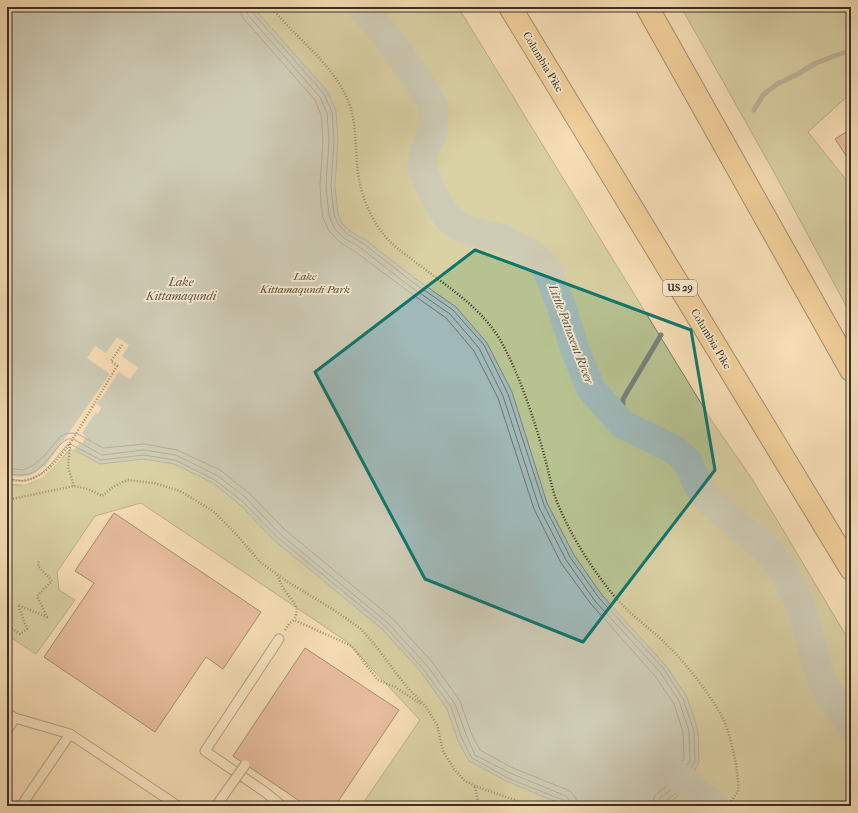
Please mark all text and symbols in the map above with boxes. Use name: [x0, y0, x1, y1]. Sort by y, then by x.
street label: Columbia Pike: [520, 29, 566, 95]
park label: Lake Kittamaqundi Park: [259, 270, 350, 296]
water label: Lake Kittamaqundi: [145, 275, 218, 303]
road number: US 29: [663, 280, 697, 296]
water label: Little Patuxent River: [545, 281, 597, 387]
street label: Columbia Pike: [688, 306, 734, 372]

